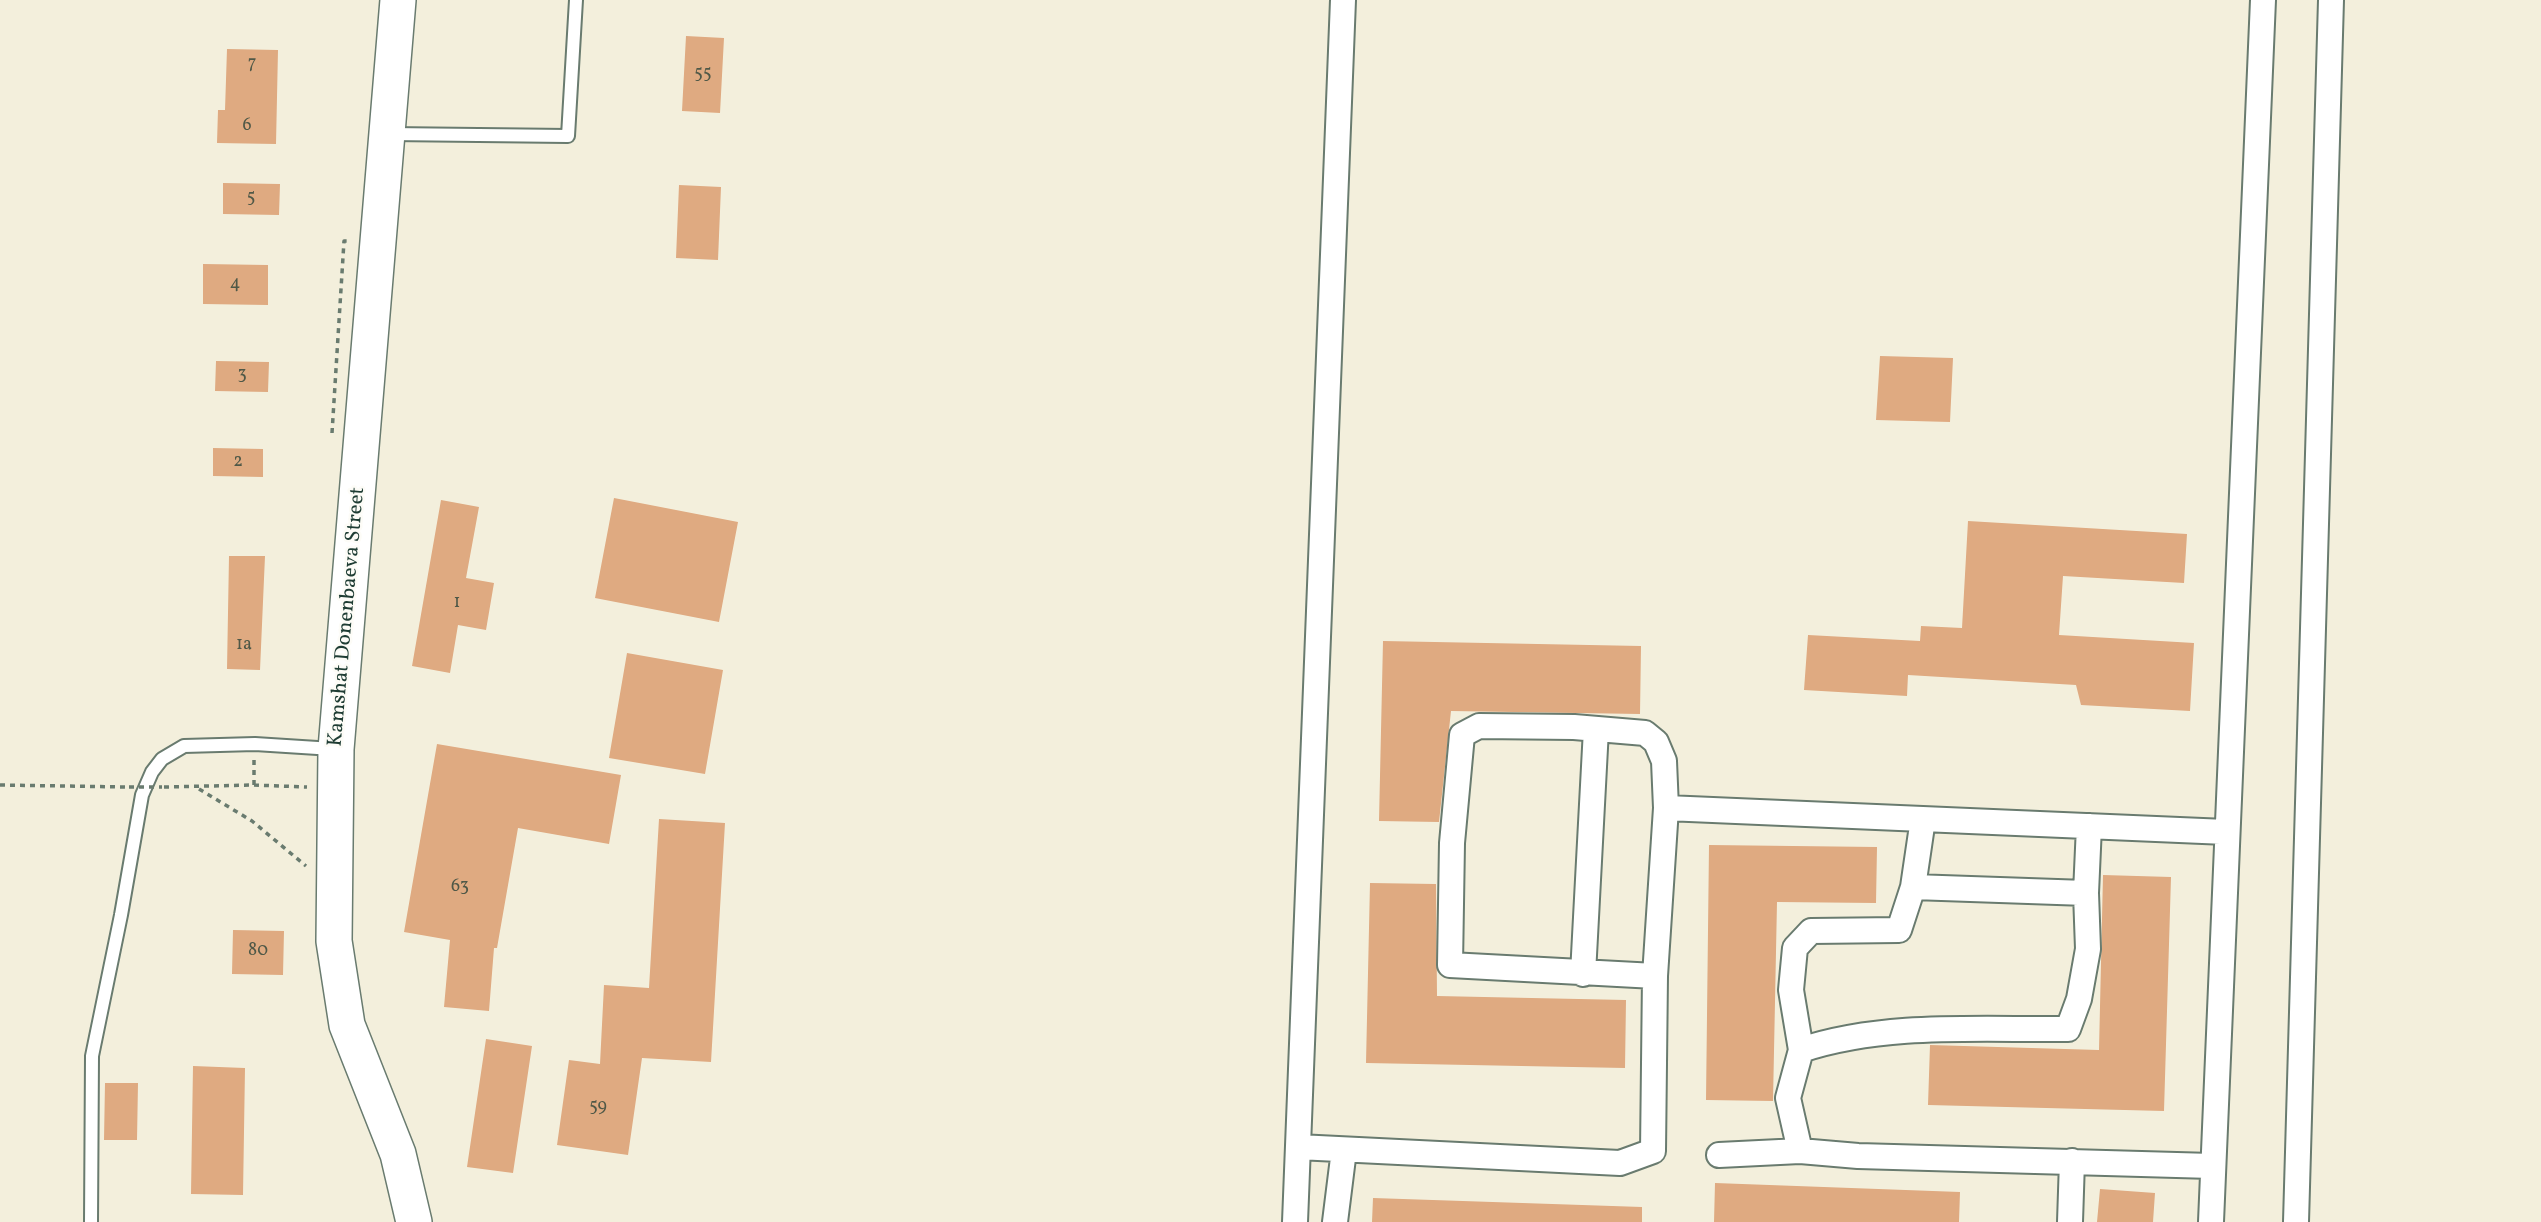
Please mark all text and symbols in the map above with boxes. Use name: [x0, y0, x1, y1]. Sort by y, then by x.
house number: 7: [248, 54, 256, 76]
house number: 55: [694, 64, 712, 86]
house number: 6: [242, 116, 252, 138]
house number: 5: [247, 188, 255, 210]
house number: 4: [230, 274, 240, 296]
house number: 3: [237, 365, 247, 387]
house number: 2: [233, 452, 243, 474]
street label: Kamshat Donenbaeva Street: [324, 486, 372, 748]
house number: 1: [454, 593, 460, 615]
house number: 1а: [236, 635, 252, 657]
house number: 63: [451, 877, 469, 899]
house number: 80: [248, 941, 268, 963]
house number: 59: [589, 1097, 607, 1119]

